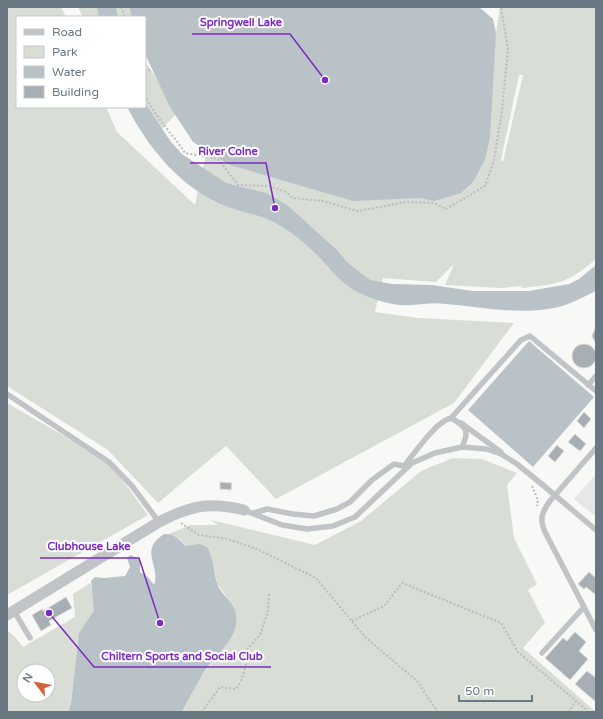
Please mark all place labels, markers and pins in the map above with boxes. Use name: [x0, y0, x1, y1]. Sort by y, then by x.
callout: Springwell Lake: [192, 11, 290, 34]
callout: River Colne: [190, 140, 266, 163]
callout: Clubhouse Lake: [40, 535, 139, 558]
callout: Chiltern Sports and Social Club: [94, 644, 271, 667]

